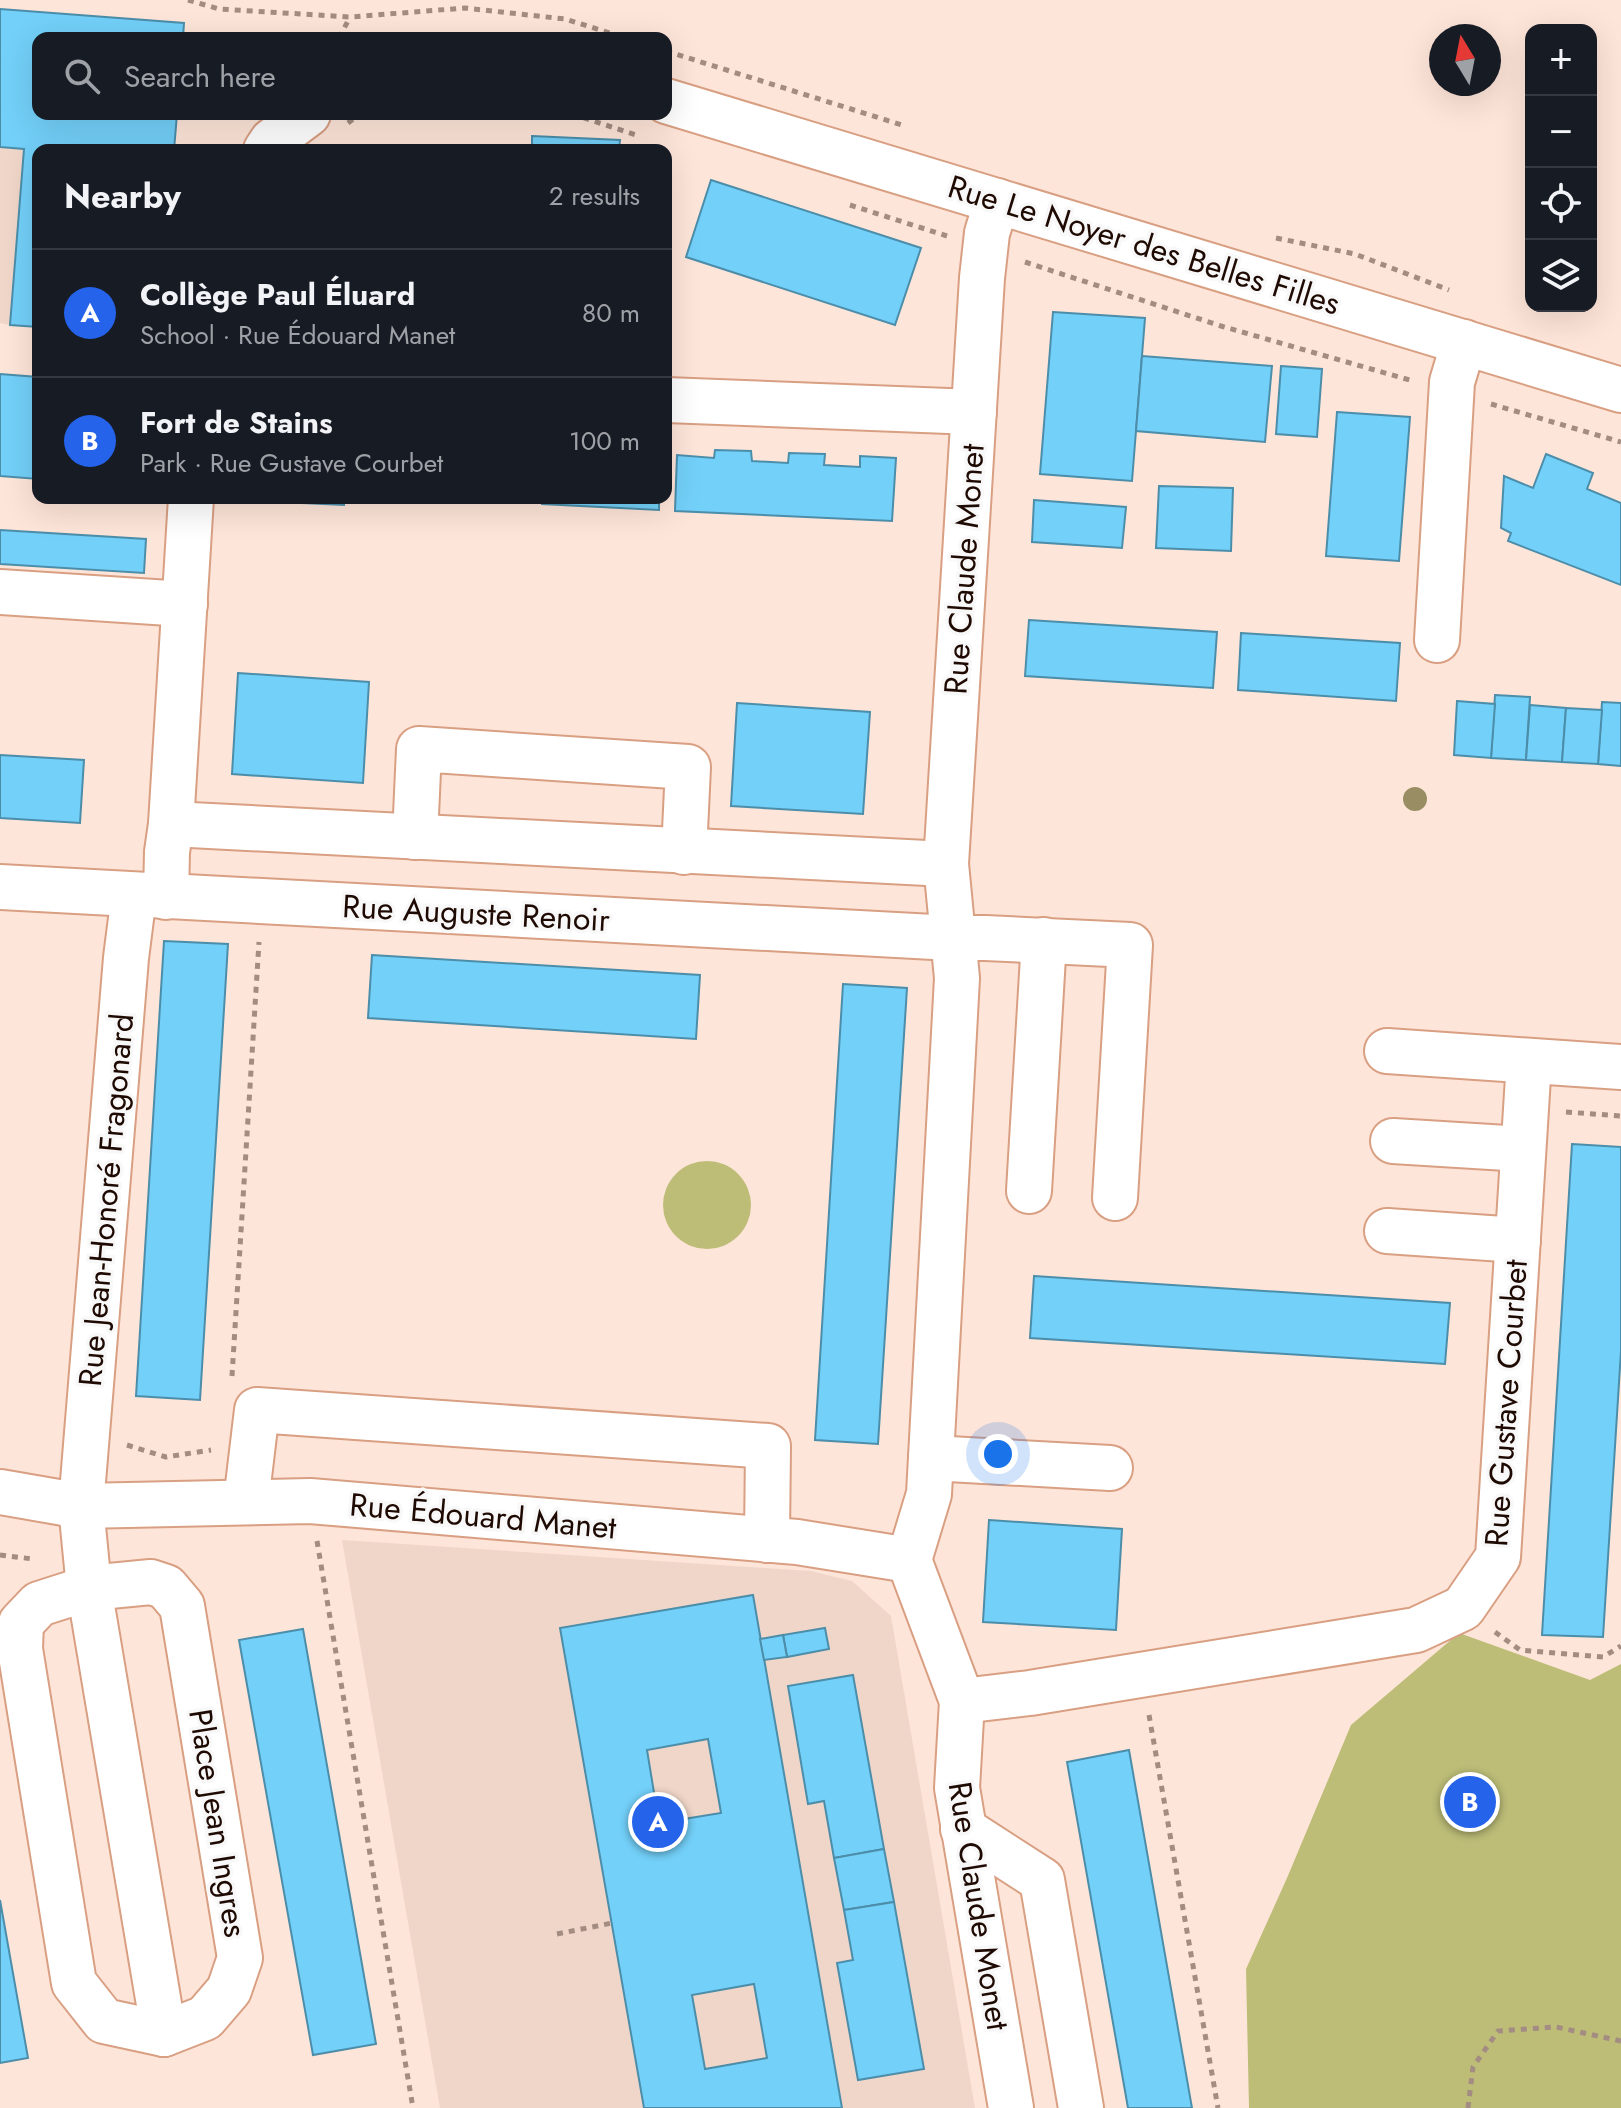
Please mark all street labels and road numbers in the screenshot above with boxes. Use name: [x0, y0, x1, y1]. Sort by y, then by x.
street label: Rue Le Noyer des Belles Filles: [942, 163, 1346, 327]
street label: Rue Claude Monet: [932, 442, 996, 696]
street label: Rue Auguste Renoir: [341, 883, 611, 943]
street label: Rue Jean-Honoré Fragonard: [67, 1012, 145, 1388]
street label: Rue Gustave Courbet: [1473, 1258, 1539, 1548]
street label: Rue Édouard Manet: [348, 1481, 619, 1551]
street label: Place Jean Ingres: [177, 1706, 259, 1940]
street label: Rue Claude Monet: [937, 1778, 1021, 2034]

